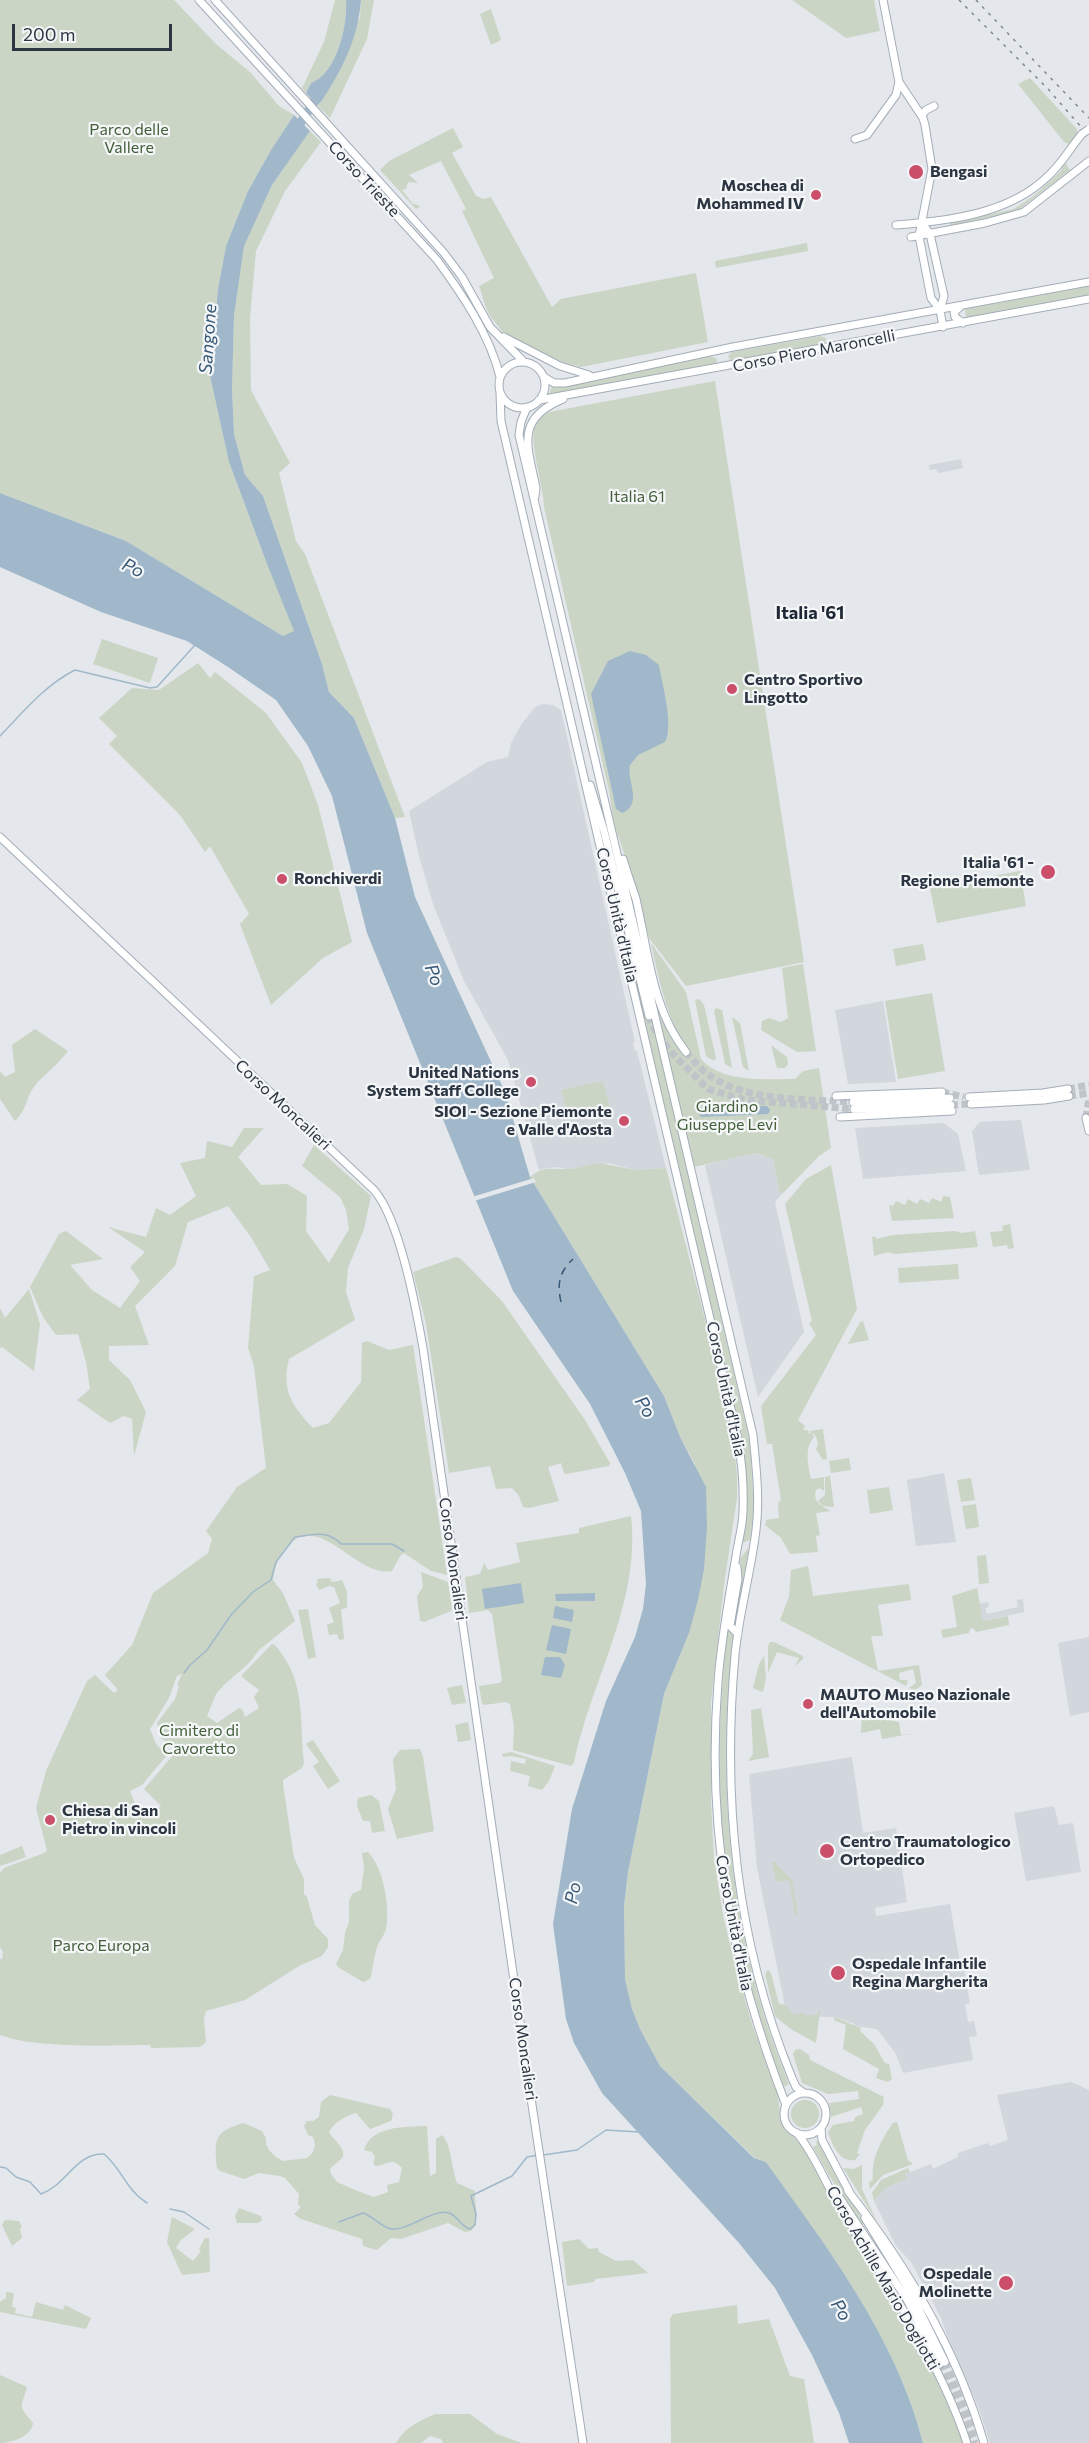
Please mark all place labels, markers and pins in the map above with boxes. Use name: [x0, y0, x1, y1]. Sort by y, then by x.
place label: Bengasi: [930, 162, 987, 182]
marker: Bengasi: [907, 163, 925, 181]
place label: Moschea di Mohammed IV: [696, 176, 804, 214]
marker: Moschea di Mohammed IV: [809, 188, 823, 202]
place label: Centro Sportivo Lingotto: [744, 670, 863, 708]
marker: Centro Sportivo Lingotto: [725, 682, 739, 696]
place label: Italia '61 - Regione Piemonte: [900, 853, 1034, 891]
marker: Italia '61 - Regione Piemonte: [1039, 863, 1057, 881]
place label: Ronchiverdi: [294, 869, 382, 889]
marker: Ronchiverdi: [275, 872, 289, 886]
place label: United Nations System Staff College: [367, 1063, 519, 1101]
marker: United Nations System Staff College: [524, 1075, 538, 1089]
place label: SIOI - Sezione Piemonte e Valle d'Aosta: [434, 1102, 612, 1140]
marker: SIOI - Sezione Piemonte e Valle d'Aosta: [617, 1114, 631, 1128]
place label: MAUTO Museo Nazionale dell'Automobile: [820, 1685, 1010, 1723]
marker: MAUTO Museo Nazionale dell'Automobile: [801, 1697, 815, 1711]
place label: Chiesa di San Pietro in vincoli: [62, 1801, 176, 1839]
marker: Chiesa di San Pietro in vincoli: [43, 1813, 57, 1827]
place label: Centro Traumatologico Ortopedico: [840, 1832, 1011, 1870]
marker: Centro Traumatologico Ortopedico: [818, 1842, 836, 1860]
place label: Ospedale Infantile Regina Margherita: [852, 1954, 988, 1992]
marker: Ospedale Infantile Regina Margherita: [829, 1964, 847, 1982]
place label: Ospedale Molinette: [919, 2264, 992, 2302]
marker: Ospedale Molinette: [997, 2274, 1015, 2292]

